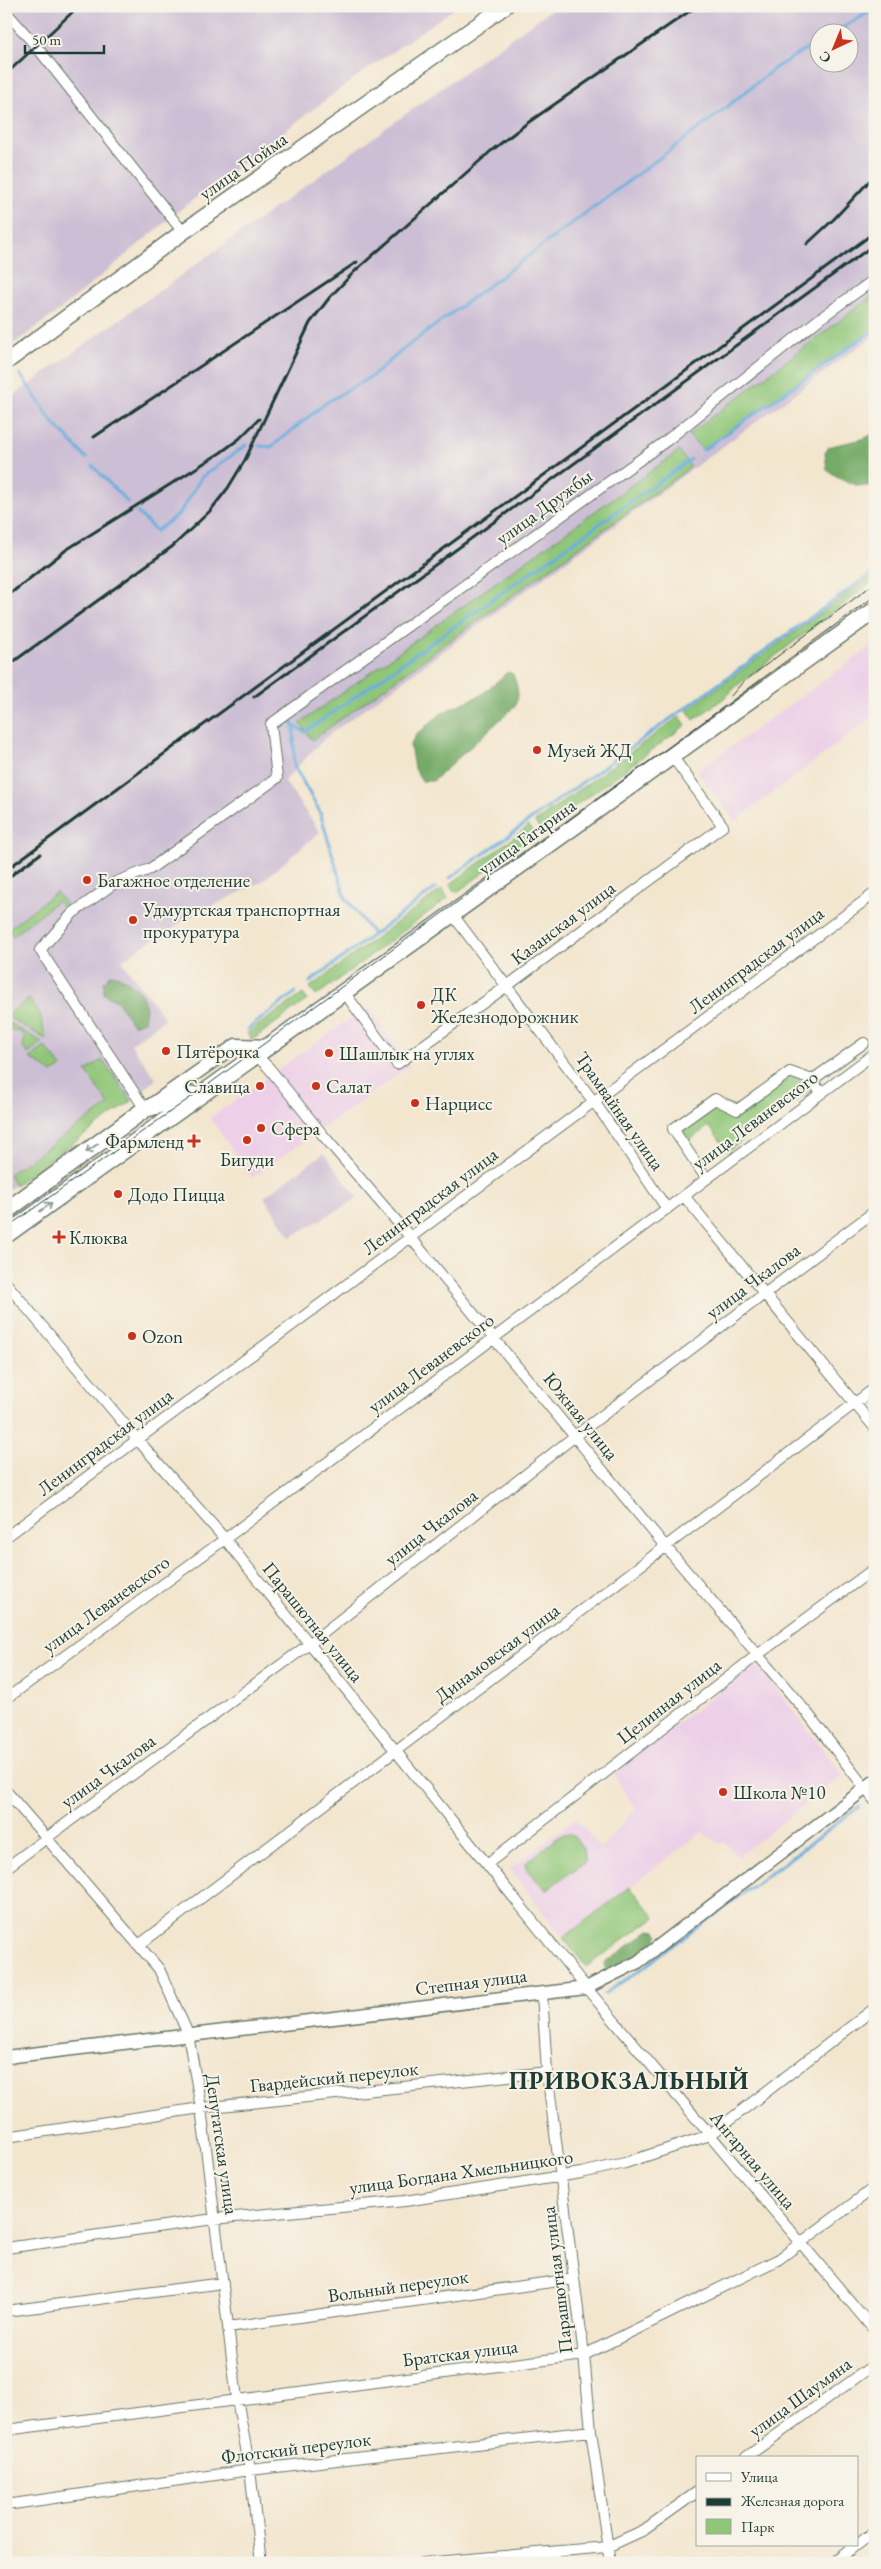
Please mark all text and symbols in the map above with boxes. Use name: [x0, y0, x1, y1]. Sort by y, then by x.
scale bar: [25, 22, 104, 54]
north arrow: [808, 22, 858, 72]
text: 50 m: [32, 30, 61, 49]
text: С: [815, 47, 835, 67]
street label: улица Пойма: [194, 126, 293, 206]
street label: улица Дружбы: [491, 463, 597, 550]
place label: Музей ЖД: [547, 738, 632, 763]
marker: Музей ЖД: [531, 744, 543, 756]
street label: улица Гагарина: [473, 793, 581, 881]
place label: Багажное отделение: [97, 868, 250, 893]
marker: Багажное отделение: [81, 874, 93, 886]
street label: Казанская улица: [505, 875, 621, 971]
place label: Удмуртская транспортная прокуратура: [142, 897, 341, 944]
street label: Ленинградская улица: [683, 901, 829, 1019]
marker: Удмуртская транспортная прокуратура: [127, 914, 139, 926]
place label: ДК Железнодорожник: [430, 982, 579, 1029]
marker: ДК Железнодорожник: [415, 999, 427, 1011]
place label: Пятёрочка: [176, 1039, 260, 1064]
place label: Шашлык на углях: [339, 1041, 476, 1066]
marker: Пятёрочка: [160, 1045, 172, 1057]
marker: Шашлык на углях: [323, 1047, 335, 1059]
street label: Трамвайная улица: [570, 1047, 671, 1176]
street label: улица Леваневского: [687, 1064, 823, 1176]
place label: Славица: [184, 1074, 250, 1099]
place label: Салат: [326, 1074, 372, 1099]
marker: Славица: [254, 1080, 266, 1092]
marker: Салат: [310, 1080, 322, 1092]
place label: Нарцисс: [425, 1091, 493, 1116]
marker: Нарцисс: [409, 1097, 421, 1109]
place label: Сфера: [271, 1116, 320, 1141]
marker: Сфера: [255, 1122, 267, 1134]
place label: Фармленд: [105, 1129, 184, 1154]
marker: Бигуди: [241, 1134, 253, 1146]
marker: Фармленд: [188, 1135, 200, 1147]
street label: Ленинградская улица: [357, 1142, 503, 1260]
one-way arrow: [85, 1143, 99, 1153]
place label: Бигуди: [220, 1147, 274, 1172]
place label: Додо Пицца: [128, 1182, 225, 1207]
marker: Додо Пицца: [112, 1188, 124, 1200]
one-way arrow: [39, 1202, 53, 1212]
place label: Клюква: [69, 1225, 128, 1250]
marker: Клюква: [53, 1231, 65, 1243]
street label: улица Чкалова: [701, 1237, 805, 1325]
street label: улица Леваневского: [363, 1307, 499, 1419]
place label: Ozon: [142, 1324, 183, 1349]
marker: Ozon: [126, 1330, 138, 1342]
street label: Южная улица: [538, 1367, 625, 1466]
street label: Ленинградская улица: [32, 1383, 178, 1501]
street label: улица Чкалова: [379, 1483, 483, 1571]
street label: улица Леваневского: [37, 1549, 175, 1659]
street label: Парашютная улица: [257, 1557, 370, 1688]
street label: Динамовская улица: [429, 1597, 565, 1708]
street label: Целинная улица: [612, 1652, 726, 1749]
street label: улица Чкалова: [56, 1728, 161, 1814]
place label: Школа №10: [733, 1780, 826, 1805]
marker: Школа №10: [717, 1786, 729, 1798]
street label: Степная улица: [414, 1963, 529, 2001]
street label: Гвардейский переулок: [249, 2056, 419, 2098]
district label: ПРИВОКЗАЛЬНЫЙ: [509, 2065, 749, 2096]
street label: Депутатская улица: [200, 2072, 244, 2217]
street label: Ангарная улица: [704, 2105, 802, 2215]
street label: улица Богдана Хмельницкого: [347, 2144, 575, 2200]
street label: Парашютная улица: [536, 2205, 578, 2355]
street label: Вольный переулок: [326, 2264, 470, 2308]
street label: Братская улица: [401, 2333, 520, 2373]
street label: улица Шаумяна: [744, 2351, 857, 2443]
street label: Флотский переулок: [220, 2426, 372, 2470]
legend: [696, 2456, 858, 2546]
text: Улица: [740, 2467, 778, 2486]
text: Железная дорога: [740, 2491, 844, 2510]
text: Парк: [741, 2517, 774, 2536]

